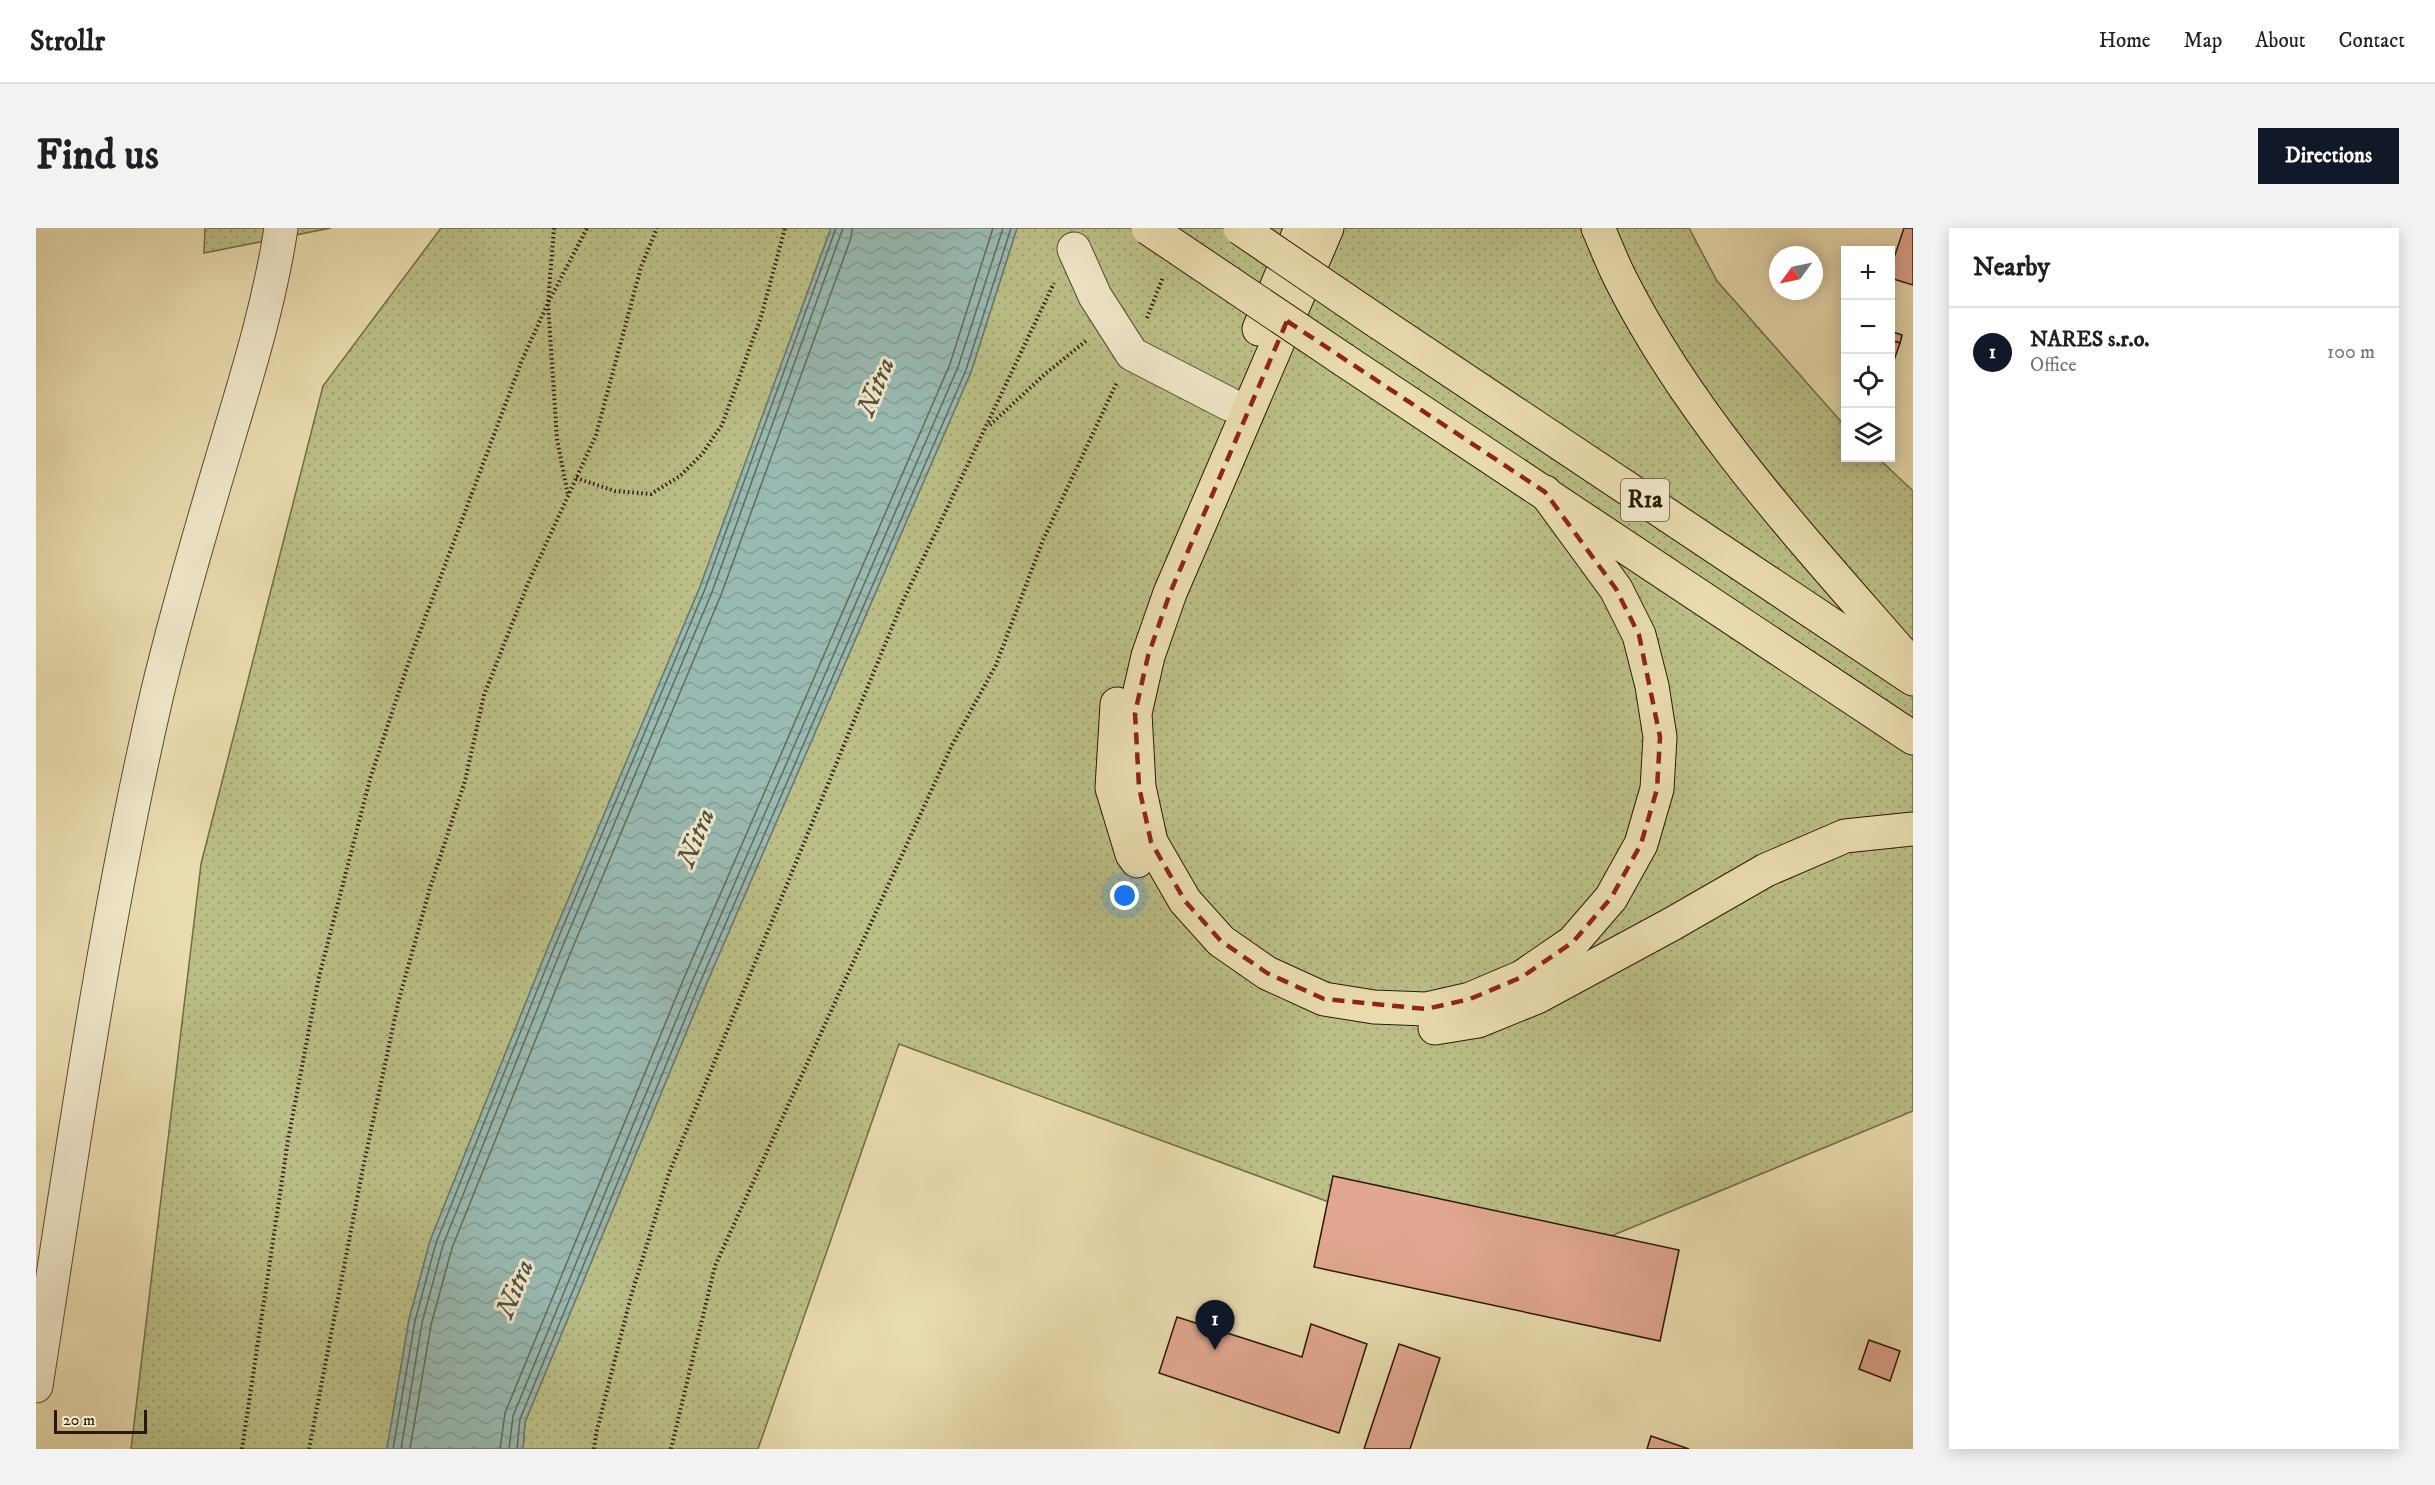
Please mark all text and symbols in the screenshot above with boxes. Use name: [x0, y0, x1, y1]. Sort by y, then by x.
text: Strollr: [30, 24, 105, 59]
text: Home: [2099, 28, 2151, 54]
text: Map: [2184, 28, 2222, 54]
text: About: [2255, 28, 2306, 54]
text: Contact: [2339, 28, 2405, 54]
button: Directions: [2258, 128, 2399, 184]
text: Find us: [36, 130, 159, 182]
north arrow: [1769, 246, 1823, 300]
map controls: [1841, 246, 1895, 462]
button: +: [1841, 246, 1895, 300]
text: Nearby: [1973, 251, 2050, 284]
button: −: [1841, 300, 1895, 354]
text: NARES s.r.o.: [2030, 326, 2150, 353]
text: 1: [1989, 340, 1996, 365]
text: 100 m: [2327, 340, 2375, 365]
water label: Nitra: [848, 353, 903, 423]
text: Office: [2030, 353, 2077, 378]
button: locate: [1841, 354, 1895, 408]
button: layers: [1841, 408, 1895, 462]
road number: R1a: [1621, 479, 1669, 521]
water label: Nitra: [668, 804, 723, 874]
your location: [1110, 881, 1139, 910]
water label: Nitra: [487, 1255, 542, 1325]
pin: 1: [1196, 1300, 1234, 1350]
scale bar: [54, 1407, 147, 1434]
text: 20 m: [63, 1410, 95, 1430]

